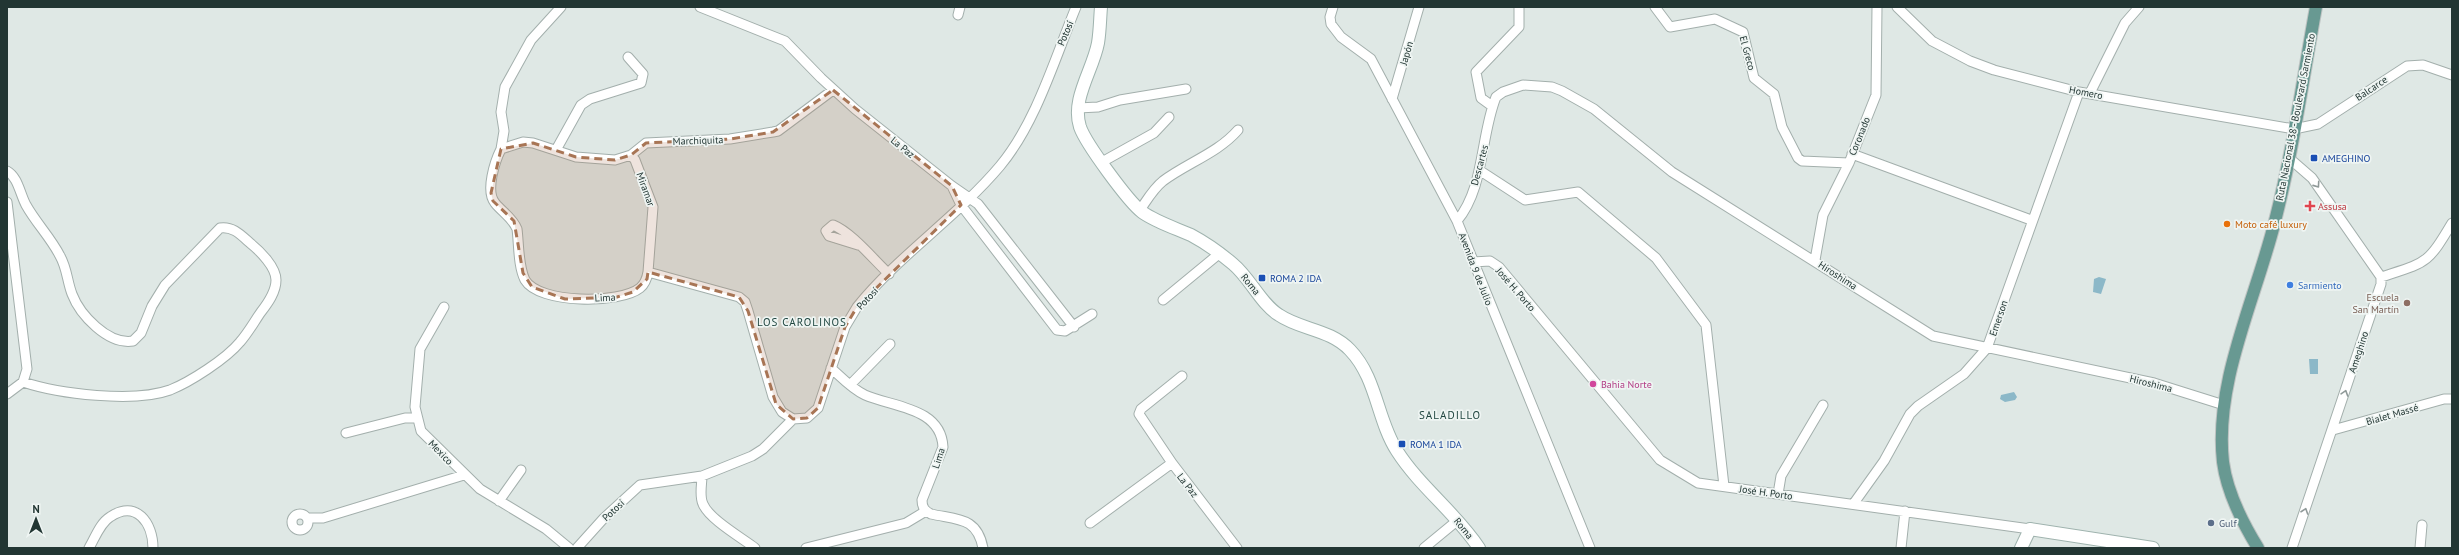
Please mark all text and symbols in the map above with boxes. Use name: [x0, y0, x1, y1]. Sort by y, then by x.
street label: Potosí: [1054, 18, 1077, 48]
street label: Ruta Nacional 38 - Boulevard Sarmiento: [2273, 32, 2318, 202]
street label: El Greco: [1737, 34, 1758, 72]
street label: Japón: [1397, 40, 1416, 67]
street label: Balcarce: [2353, 73, 2390, 104]
street label: Homero: [2068, 83, 2104, 102]
street label: Coronado: [1846, 115, 1873, 157]
street label: Marchiquita: [672, 133, 724, 148]
street label: La Paz: [888, 134, 917, 161]
street label: Descartes: [1468, 143, 1491, 187]
place label: AMEGHINO: [2322, 152, 2371, 165]
marker: AMEGHINO: [2309, 153, 2319, 163]
street label: Miramar: [633, 170, 658, 209]
one-way arrow: [2312, 181, 2320, 188]
place label: Assusa: [2318, 200, 2347, 213]
marker: Assusa: [2305, 201, 2315, 211]
place label: Moto café luxury: [2235, 218, 2307, 231]
marker: Moto café luxury: [2222, 219, 2232, 229]
street label: Avenida 9 de Julio: [1456, 231, 1495, 307]
street label: Hiroshima: [1816, 258, 1860, 293]
street label: José H. Porto: [1492, 264, 1538, 314]
street label: Roma: [1238, 271, 1263, 298]
place label: ROMA 2 IDA: [1270, 272, 1322, 285]
marker: ROMA 2 IDA: [1257, 273, 1267, 283]
place label: Sarmiento: [2298, 279, 2342, 292]
marker: Sarmiento: [2285, 280, 2295, 290]
street label: Potosí: [854, 284, 881, 312]
street label: Lima: [594, 290, 616, 305]
place label: Escuela San Martín: [2352, 291, 2399, 316]
marker: Escuela San Martín: [2402, 298, 2412, 308]
street label: Emerson: [1986, 299, 2011, 338]
district label: LOS CAROLINOS: [757, 315, 847, 329]
street label: Ameghino: [2346, 330, 2371, 375]
street label: Hiroshima: [2128, 372, 2174, 395]
place label: Bahia Norte: [1601, 378, 1652, 391]
marker: Bahia Norte: [1588, 379, 1598, 389]
one-way arrow: [2340, 390, 2348, 397]
street label: Bialet Massé: [2364, 401, 2420, 428]
district label: SALADILLO: [1419, 408, 1481, 422]
street label: Mexico: [425, 437, 456, 468]
place label: ROMA 1 IDA: [1410, 438, 1462, 451]
marker: ROMA 1 IDA: [1397, 439, 1407, 449]
street label: Lima: [929, 446, 948, 470]
street label: La Paz: [1174, 471, 1201, 500]
street label: José H. Porto: [1737, 482, 1794, 503]
street label: Potosí: [599, 496, 628, 524]
north arrow: [16, 499, 56, 539]
text: N: [32, 502, 40, 516]
one-way arrow: [2300, 508, 2309, 515]
street label: Roma: [1451, 515, 1476, 542]
place label: Gulf: [2219, 517, 2237, 530]
marker: Gulf: [2206, 518, 2216, 528]

